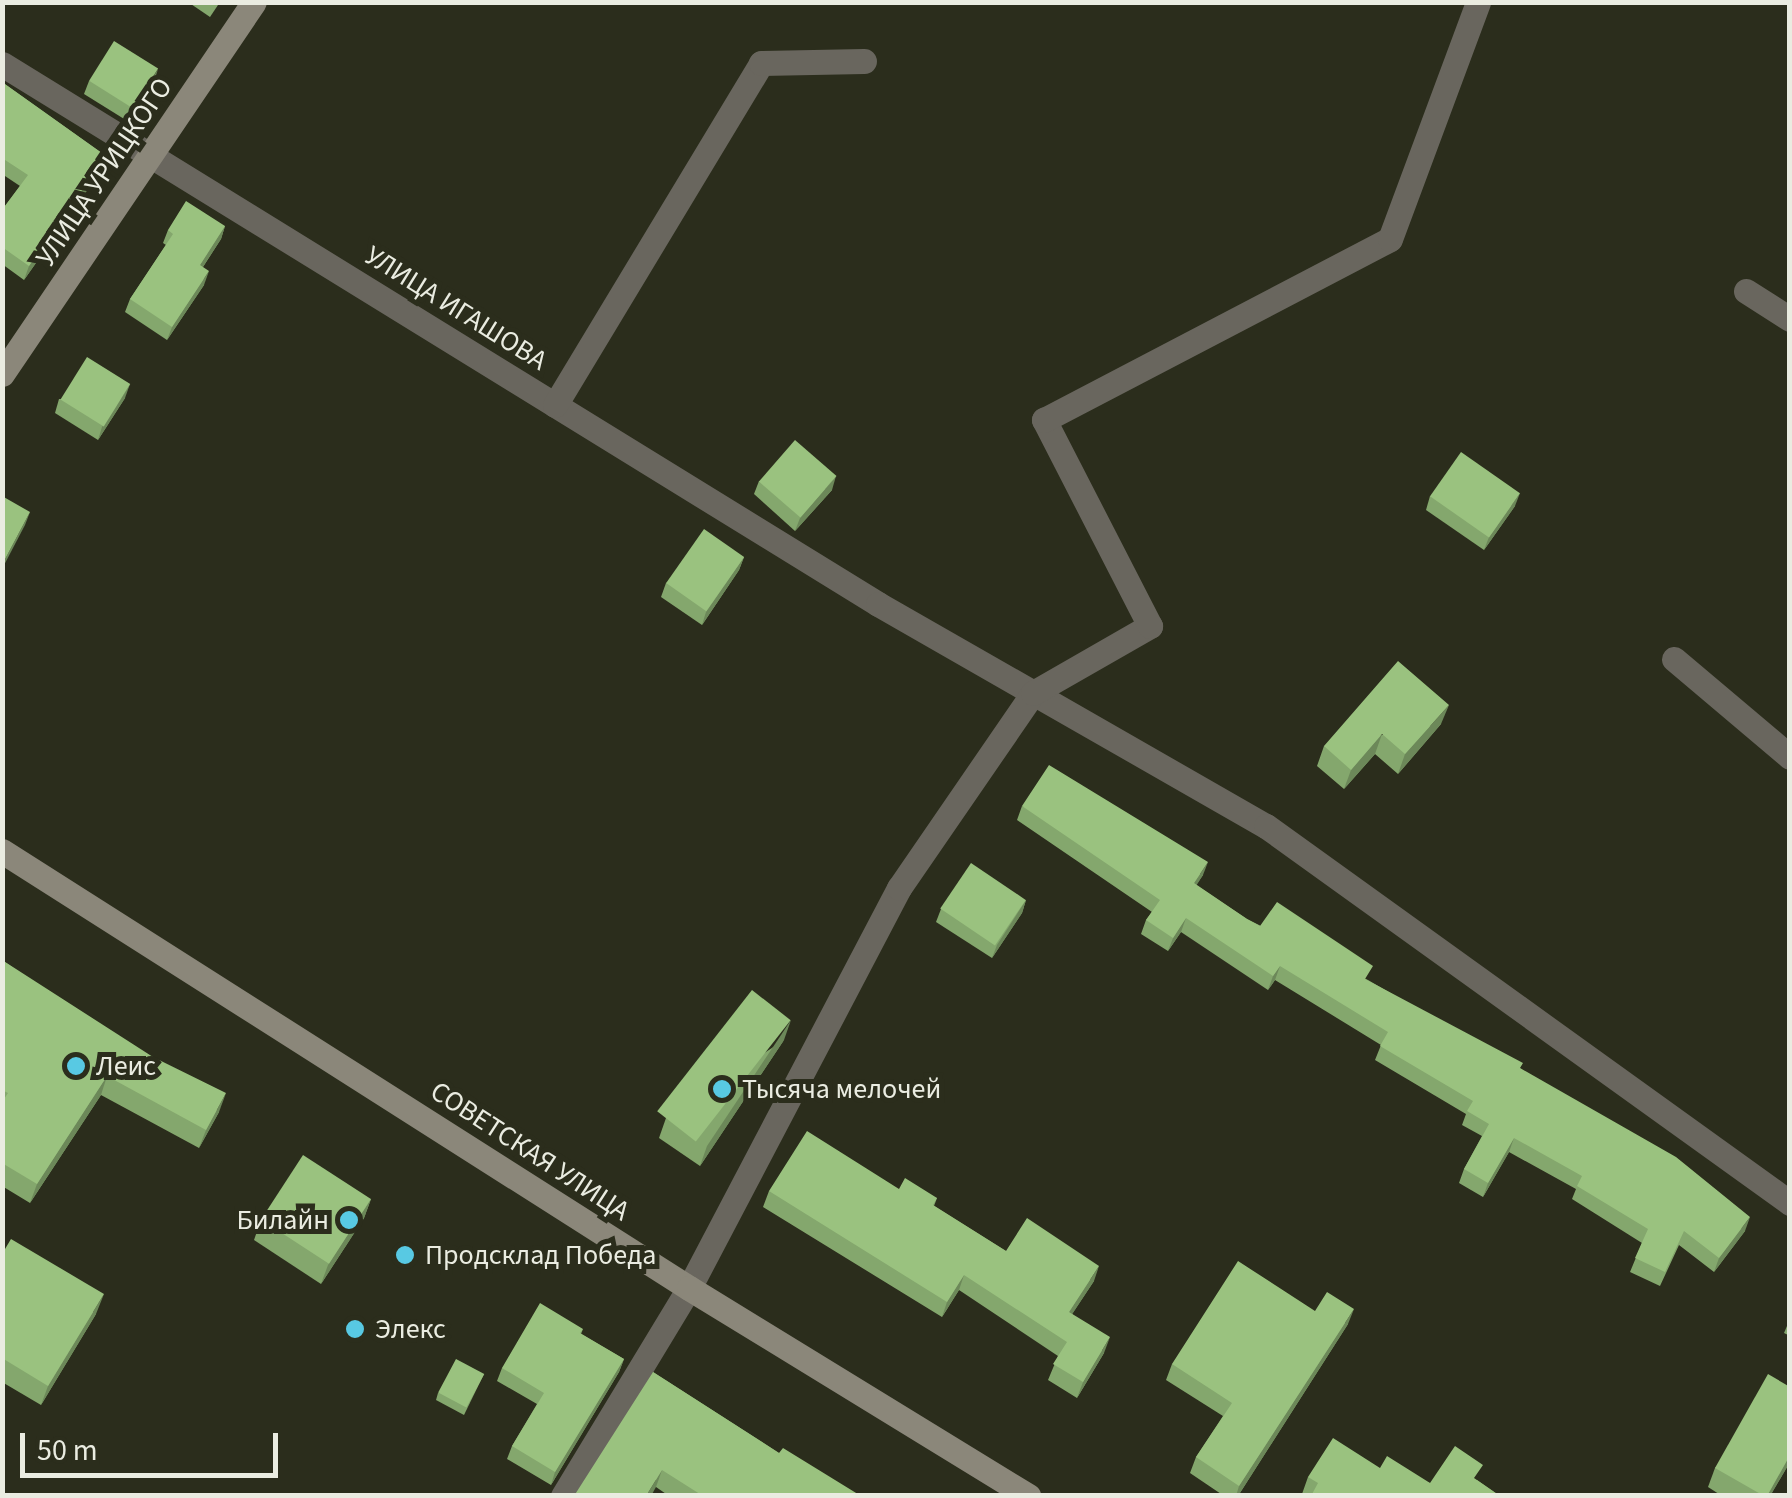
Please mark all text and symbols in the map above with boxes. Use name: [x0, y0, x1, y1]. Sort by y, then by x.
street label: УЛИЦА УРИЦКОГО: [29, 71, 179, 273]
street label: УЛИЦА ИГАШОВА: [359, 239, 553, 377]
place label: Леис: [96, 1049, 156, 1083]
marker: Леис: [65, 1055, 87, 1077]
place label: Тысяча мелочей: [742, 1072, 941, 1106]
street label: СОВЕТСКАЯ УЛИЦА: [424, 1074, 636, 1228]
marker: Тысяча мелочей: [711, 1078, 733, 1100]
place label: Билайн: [236, 1203, 329, 1237]
marker: Билайн: [338, 1209, 360, 1231]
place label: Продсклад Победа: [425, 1238, 656, 1272]
marker: Продсклад Победа: [394, 1244, 416, 1266]
place label: Элекс: [375, 1312, 446, 1346]
marker: Элекс: [344, 1318, 366, 1340]
scale bar: [25, 1413, 282, 1475]
text: 50 m: [37, 1429, 98, 1472]

